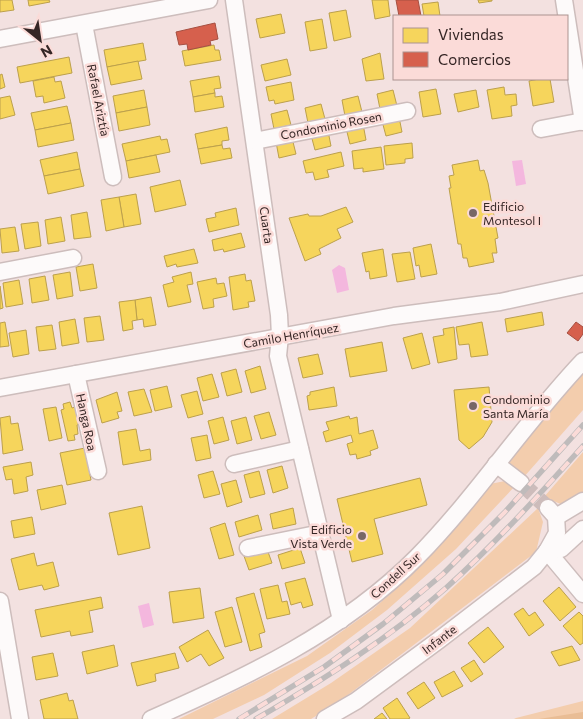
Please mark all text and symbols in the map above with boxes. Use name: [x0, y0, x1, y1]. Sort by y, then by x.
north arrow: [15, 15, 65, 65]
legend: [393, 15, 568, 80]
text: Viviendas: [438, 25, 504, 43]
text: N: [38, 42, 56, 62]
text: Comercios: [438, 50, 511, 68]
street label: Rafael Ariztía: [85, 63, 113, 137]
street label: Condominio Rosen: [279, 108, 383, 142]
place label: Edificio Montesol I: [483, 199, 541, 227]
street label: Cuarta: [257, 206, 277, 244]
marker: Edificio Montesol I: [467, 207, 479, 219]
street label: Camilo Henríquez: [242, 320, 340, 350]
street label: Hanga Roa: [74, 392, 100, 452]
place label: Condominio Santa María: [483, 392, 550, 420]
marker: Condominio Santa María: [467, 400, 479, 412]
place label: Edificio Vista Verde: [290, 522, 352, 550]
marker: Edificio Vista Verde: [356, 530, 368, 542]
street label: Condell Sur: [367, 549, 423, 601]
street label: Infante: [419, 622, 459, 656]

